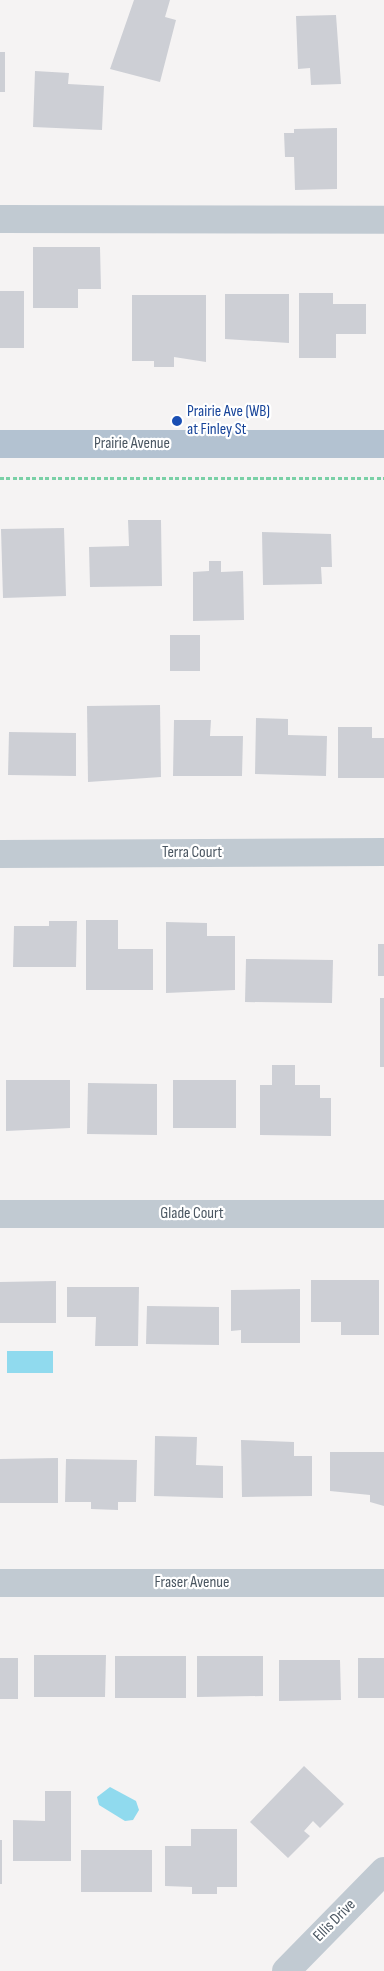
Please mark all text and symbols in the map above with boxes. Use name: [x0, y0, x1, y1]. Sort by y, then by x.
place label: Prairie Ave (WB) at Finley St: [187, 402, 270, 440]
marker: Prairie Ave (WB) at Finley St: [171, 415, 183, 427]
street label: Prairie Avenue: [94, 434, 170, 454]
street label: Terra Court: [162, 843, 222, 863]
street label: Glade Court: [160, 1204, 224, 1224]
street label: Fraser Avenue: [155, 1573, 229, 1593]
street label: Ellis Drive: [310, 1896, 360, 1946]

